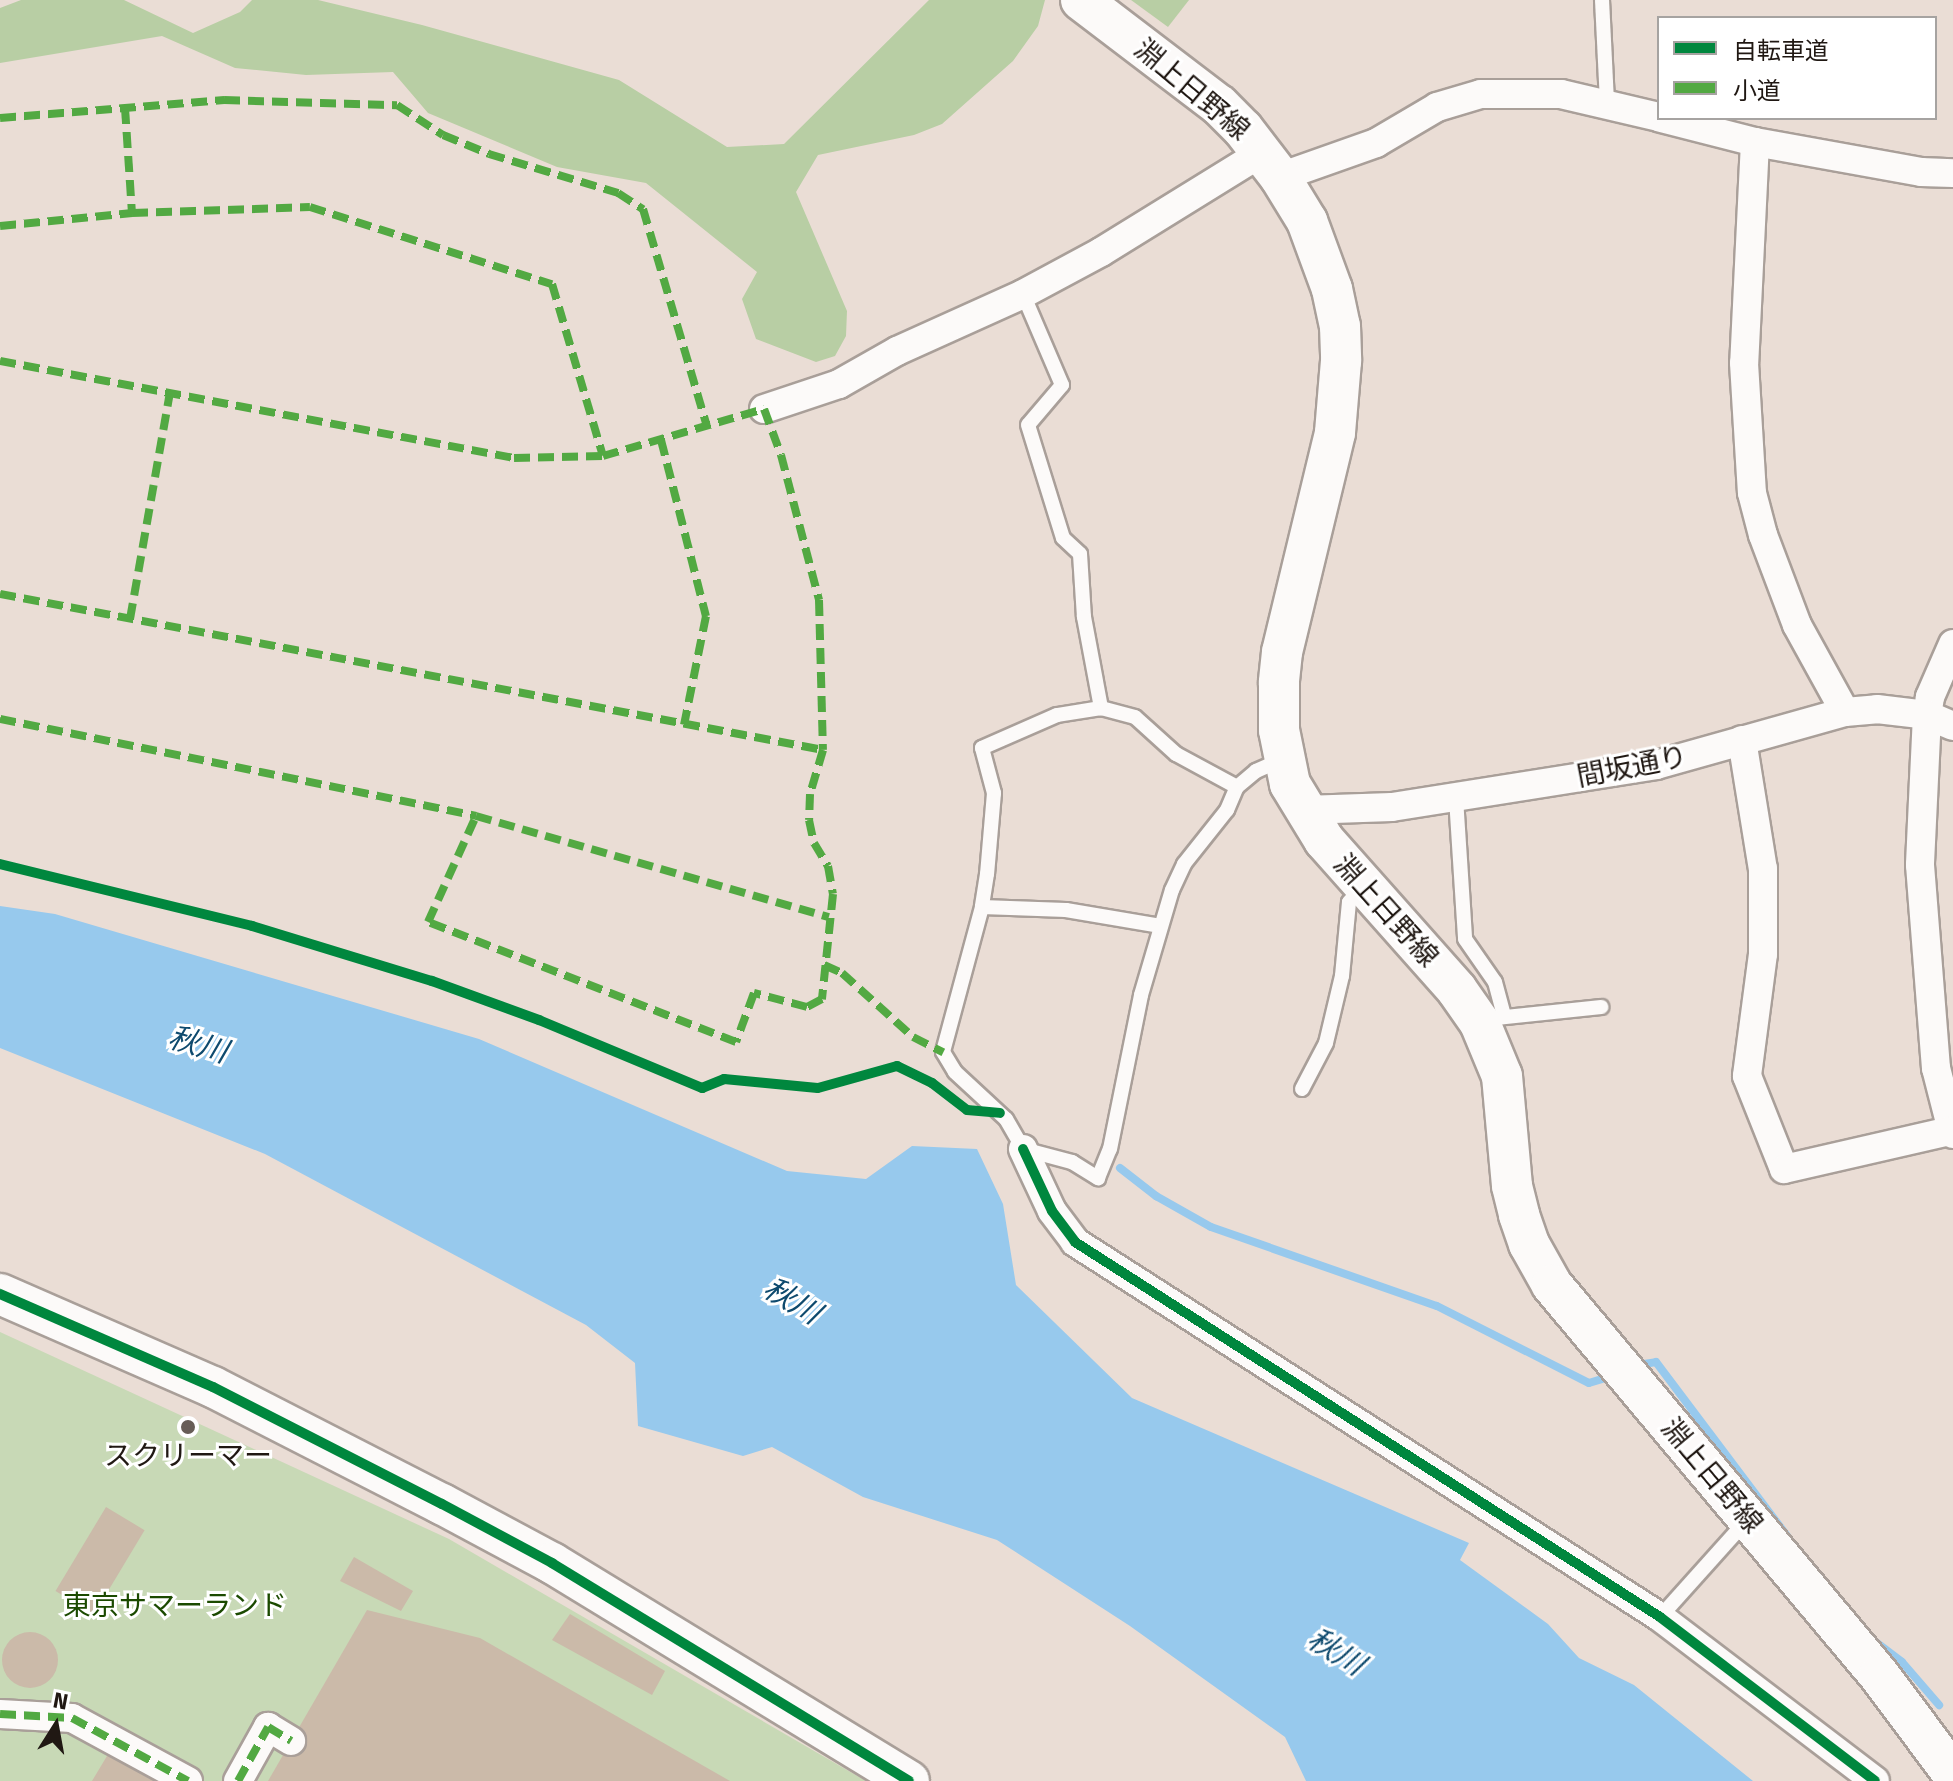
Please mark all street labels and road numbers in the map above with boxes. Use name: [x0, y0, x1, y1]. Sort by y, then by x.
street label: 淵上日野線: [1128, 32, 1256, 148]
street label: 間坂通り: [1574, 740, 1690, 794]
street label: 淵上日野線: [1327, 848, 1445, 974]
street label: 淵上日野線: [1654, 1412, 1770, 1540]

